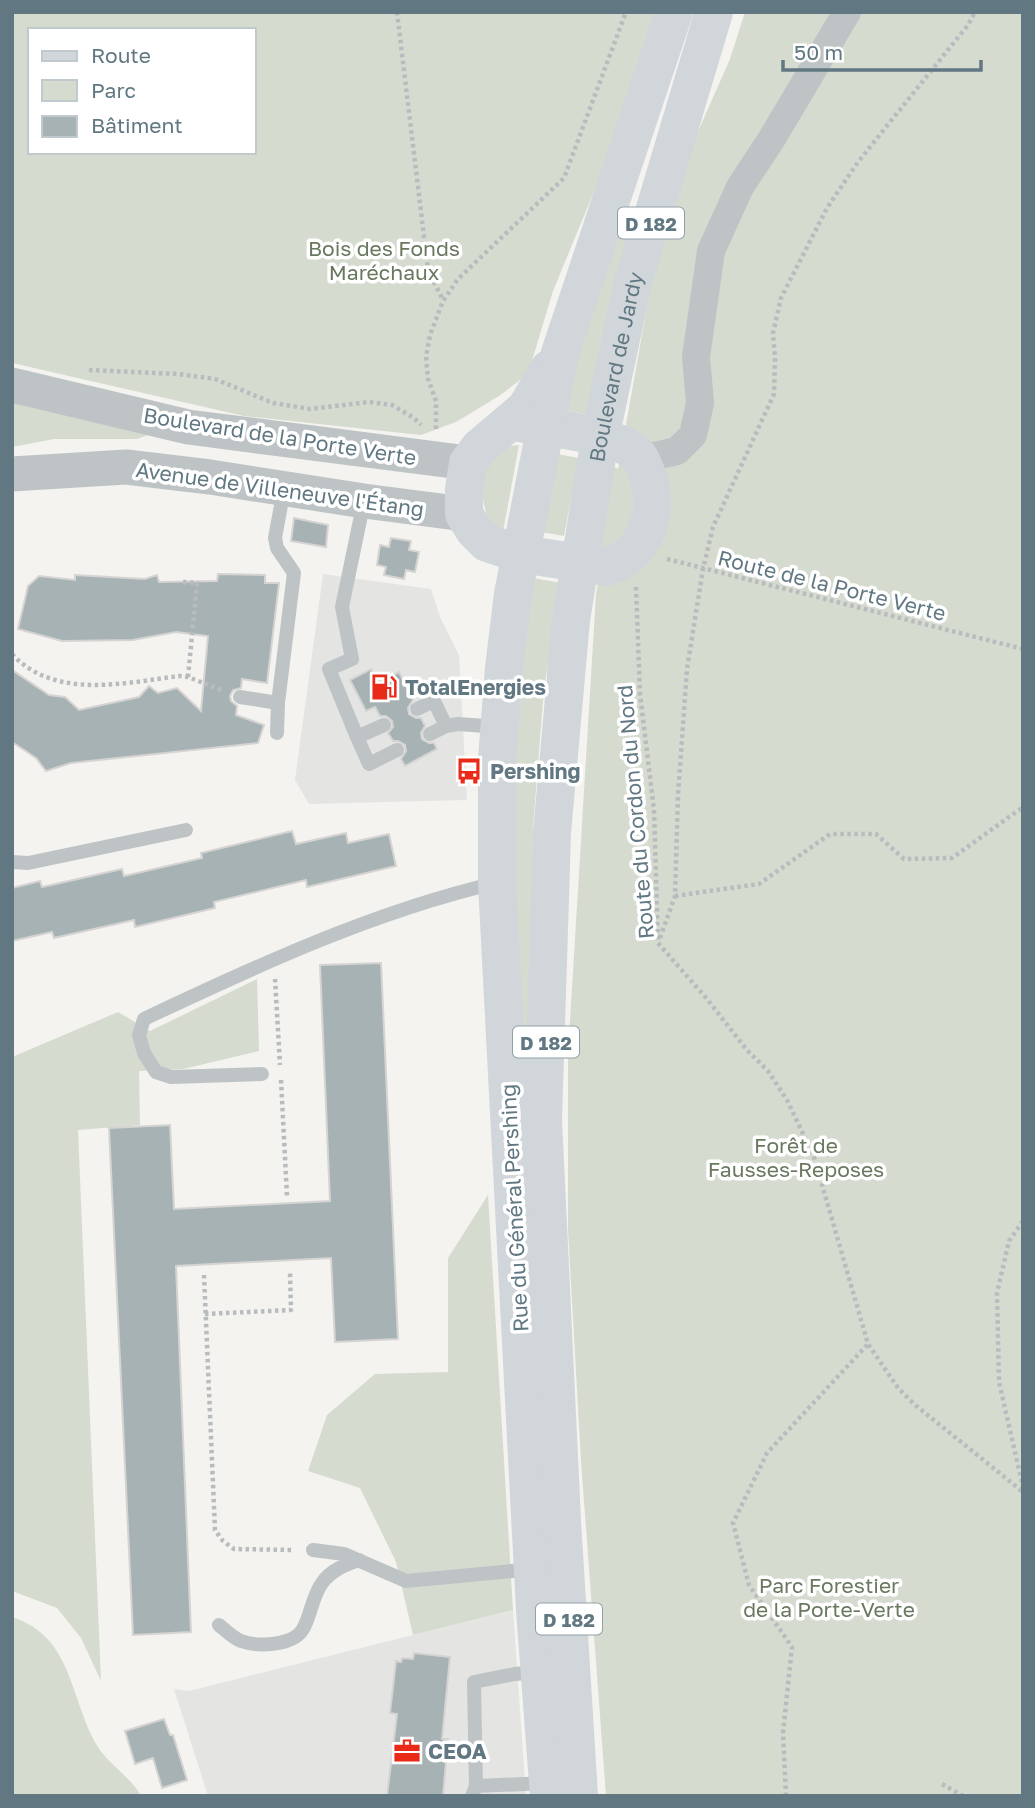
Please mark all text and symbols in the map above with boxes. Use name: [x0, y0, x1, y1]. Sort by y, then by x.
legend: [28, 28, 256, 154]
scale bar: [783, 28, 981, 72]
text: 50 m: [794, 39, 843, 65]
text: Route: [91, 42, 151, 68]
text: Parc: [91, 77, 136, 103]
text: Bâtiment: [91, 112, 183, 138]
road number: D 182: [618, 208, 684, 238]
park label: Bois des Fonds Maréchaux: [308, 235, 460, 285]
street label: Boulevard de Jardy: [583, 268, 648, 464]
street label: Boulevard de la Porte Verte: [142, 402, 418, 470]
street label: Avenue de Villeneuve l'Étang: [134, 456, 426, 522]
street label: Route de la Porte Verte: [715, 544, 949, 626]
fuel station icon: TotalEnergies: [369, 672, 399, 702]
place label: TotalEnergies: [405, 674, 546, 700]
street label: Route du Cordon du Nord: [611, 684, 659, 940]
bus stop icon: Pershing: [454, 756, 484, 786]
place label: Pershing: [490, 758, 580, 784]
road number: D 182: [513, 1026, 579, 1058]
street label: Rue du Général Pershing: [495, 1083, 533, 1333]
park label: Forêt de Fausses-Reposes: [708, 1132, 884, 1182]
park label: Parc Forestier de la Porte-Verte: [743, 1572, 915, 1622]
road number: D 182: [536, 1604, 602, 1634]
office icon: CEOA: [392, 1736, 422, 1766]
place label: CEOA: [428, 1738, 487, 1764]

